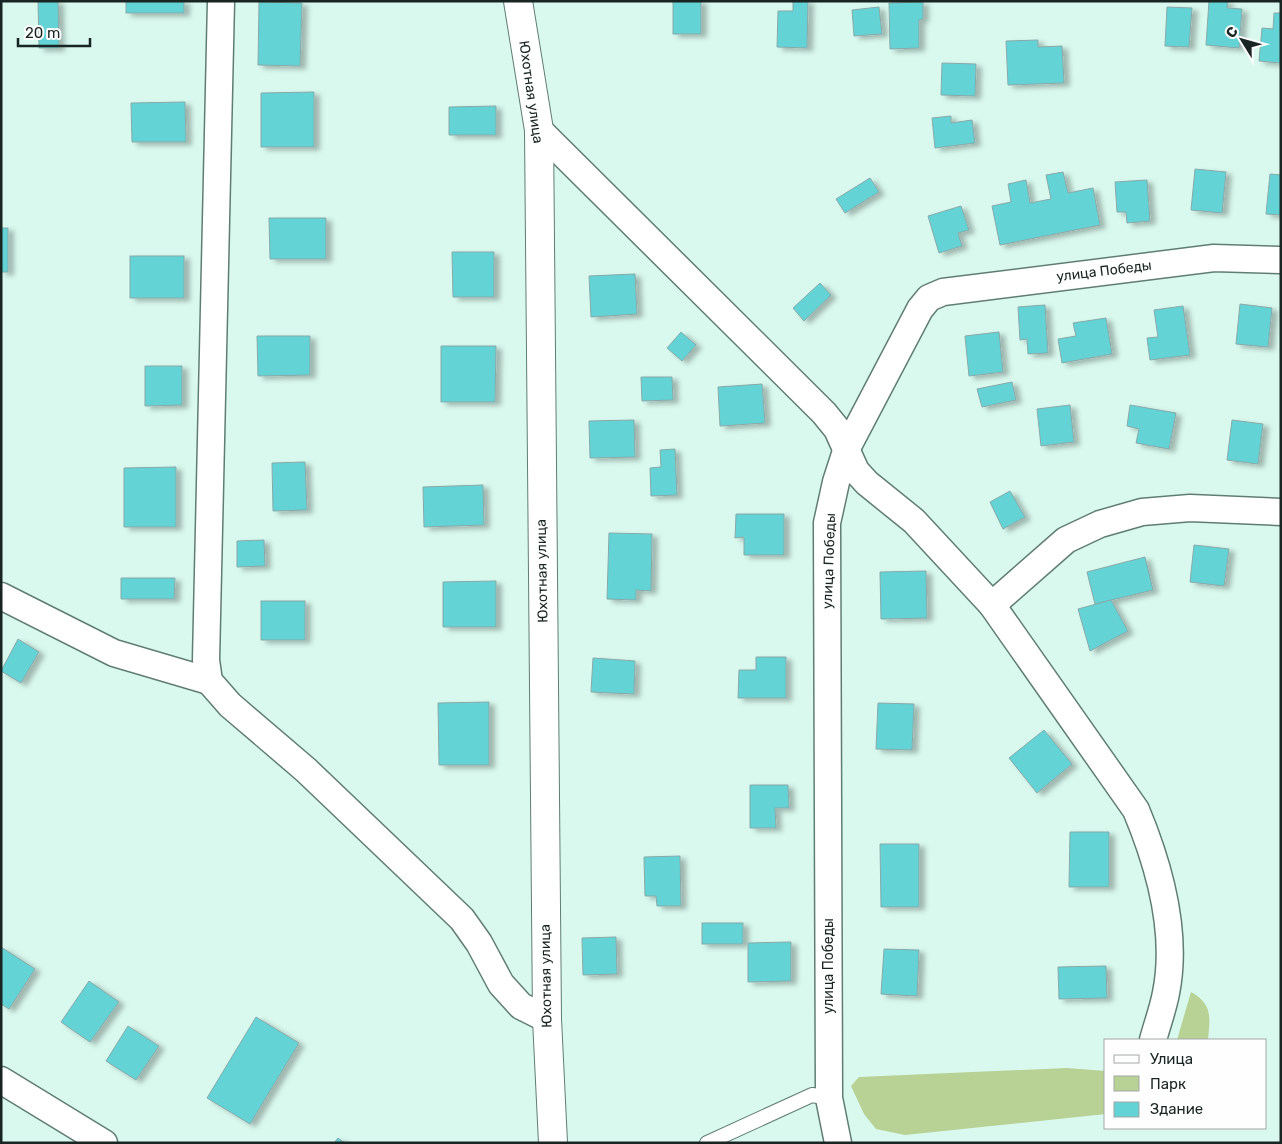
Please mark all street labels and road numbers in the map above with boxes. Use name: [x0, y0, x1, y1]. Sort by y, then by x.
street label: Юхотная улица: [515, 39, 547, 145]
street label: улица Победы: [1055, 257, 1153, 285]
street label: улица Победы: [819, 513, 839, 609]
street label: Юхотная улица: [533, 519, 551, 623]
street label: улица Победы: [820, 918, 837, 1014]
street label: Юхотная улица: [537, 924, 555, 1028]

